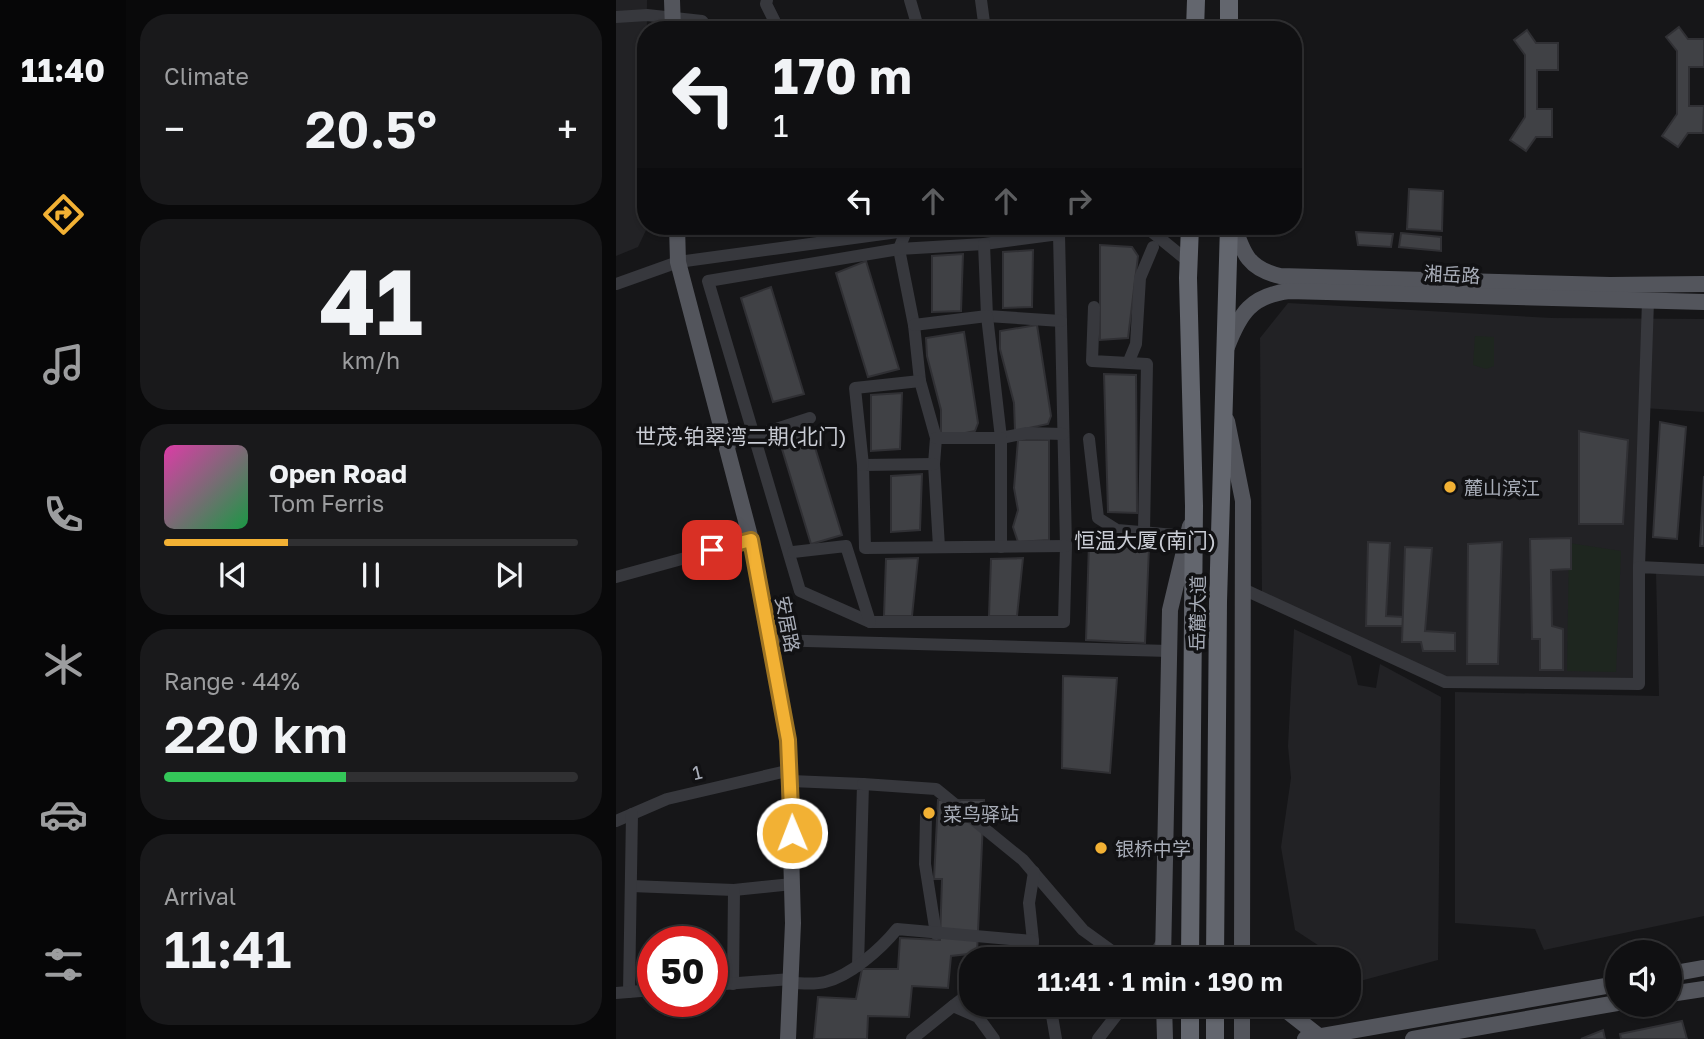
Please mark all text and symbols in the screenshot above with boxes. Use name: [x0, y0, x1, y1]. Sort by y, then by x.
text: 170 m: [773, 46, 912, 105]
icon: left: [658, 49, 749, 140]
text: 11:40: [21, 51, 105, 89]
text: Climate: [164, 62, 249, 90]
text: 20.5°: [305, 97, 437, 159]
text: −: [164, 106, 185, 151]
text: +: [557, 106, 578, 151]
text: 1: [773, 106, 789, 144]
icon: left: [841, 182, 879, 220]
icon: ahead: [914, 182, 952, 220]
icon: ahead: [987, 182, 1025, 220]
icon: right: [1060, 182, 1098, 220]
icon: directions: [39, 190, 88, 239]
text: 41: [319, 246, 423, 355]
street label: 湘岳路: [1423, 261, 1481, 287]
icon: music: [39, 340, 88, 389]
text: km/h: [342, 346, 400, 374]
district label: 世茂·铂翠湾二期(北门): [635, 423, 847, 449]
text: Open Road: [269, 458, 407, 489]
place label: 麓山滨江: [1464, 476, 1540, 499]
marker: 麓山滨江: [1442, 479, 1458, 495]
text: Tom Ferris: [269, 489, 384, 517]
icon: phone: [39, 490, 88, 539]
pin: [682, 520, 742, 580]
district label: 恒温大厦(南门): [1074, 527, 1216, 553]
icon: arrive: [693, 531, 731, 569]
icon: previous: [214, 556, 252, 594]
icon: pause: [352, 556, 390, 594]
icon: next: [490, 556, 528, 594]
street label: 岳麓大道: [1185, 575, 1209, 651]
street label: 安居路: [771, 594, 805, 654]
icon: climate: [39, 640, 88, 689]
text: Range · 44%: [164, 667, 300, 695]
text: 220 km: [164, 702, 348, 764]
street label: 1: [690, 760, 704, 784]
icon: car: [39, 790, 88, 839]
position arrow: [755, 796, 829, 870]
place label: 菜鸟驿站: [943, 802, 1019, 825]
marker: 菜鸟驿站: [921, 805, 937, 821]
place label: 银桥中学: [1115, 837, 1191, 860]
marker: 银桥中学: [1093, 840, 1109, 856]
text: Arrival: [164, 882, 236, 910]
text: 11:41: [164, 917, 291, 979]
speed limit sign: 50: [637, 926, 728, 1017]
icon: filters: [39, 940, 88, 989]
map controls: [1605, 940, 1682, 1017]
button: sound: [1605, 940, 1682, 1017]
text: 11:41 · 1 min · 190 m: [1037, 966, 1283, 997]

